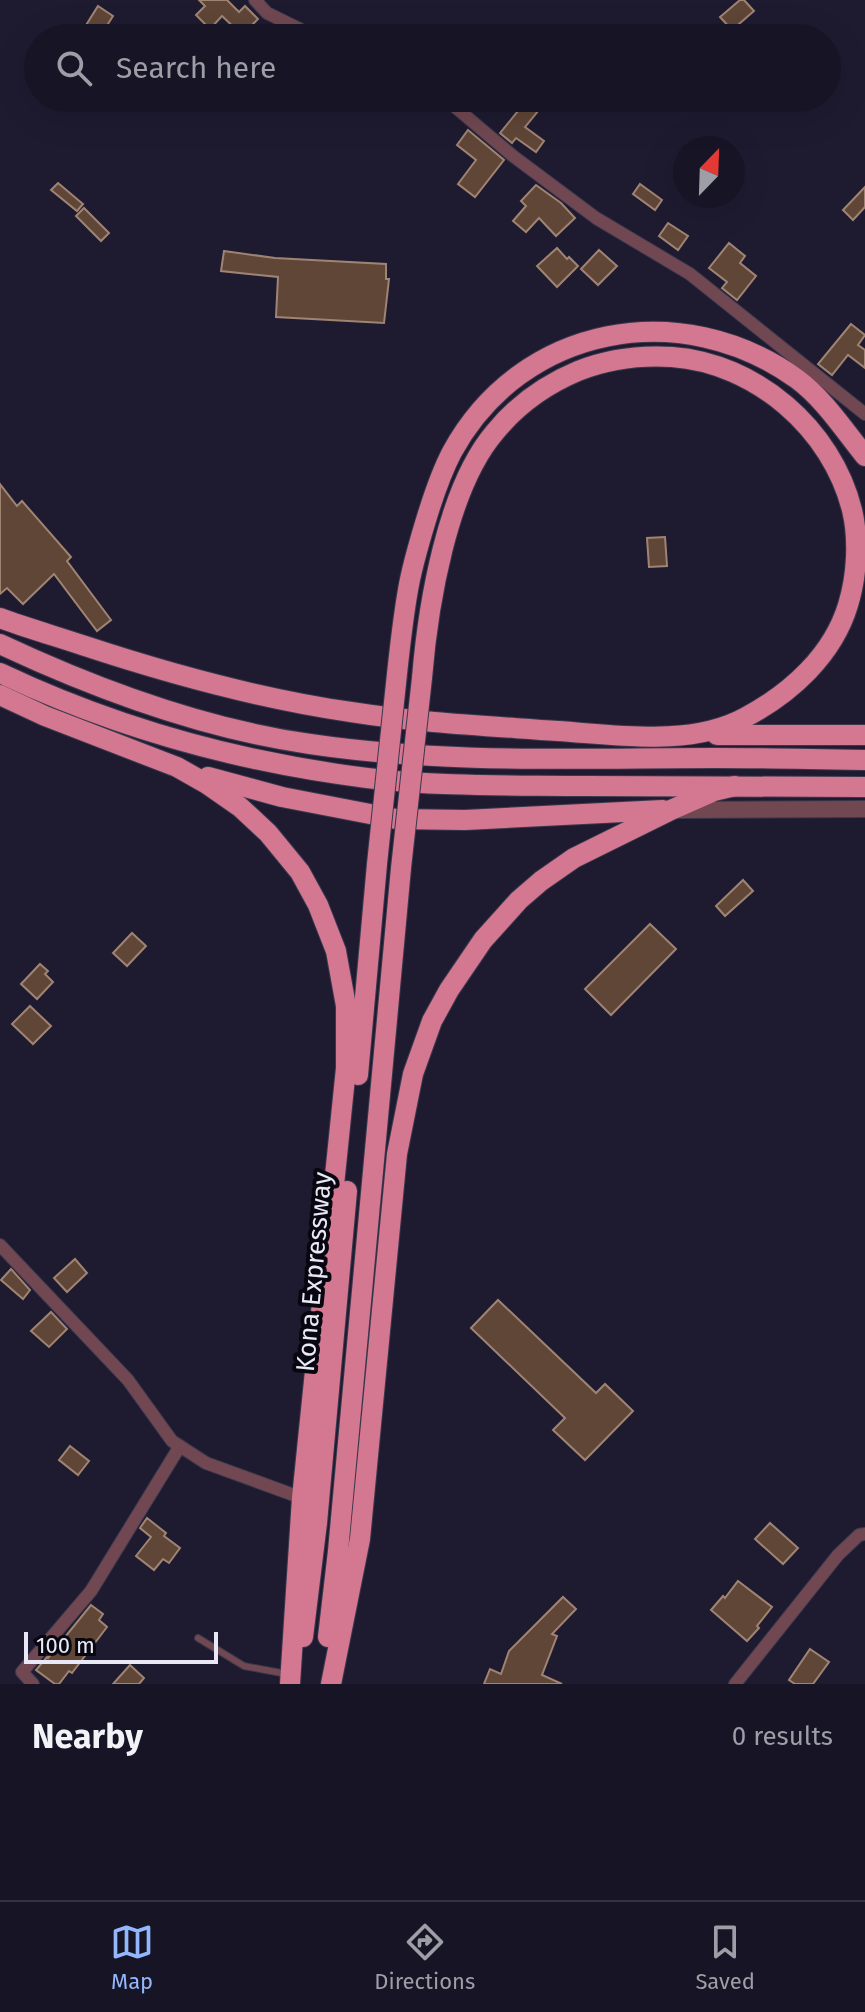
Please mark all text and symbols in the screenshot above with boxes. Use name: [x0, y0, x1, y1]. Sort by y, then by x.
search box: [24, 24, 841, 112]
icon: search: [52, 46, 96, 90]
text: Search here: [116, 50, 276, 86]
north arrow: [673, 136, 745, 208]
street label: Kona Expressway: [290, 1171, 338, 1373]
scale bar: [24, 1628, 218, 1664]
text: 100 m: [36, 1632, 95, 1659]
text: Nearby: [32, 1716, 143, 1757]
text: 0 results: [732, 1721, 833, 1752]
tab: Map: [110, 1920, 154, 1995]
tab: Directions: [374, 1920, 475, 1995]
tab: Saved: [695, 1920, 755, 1995]

